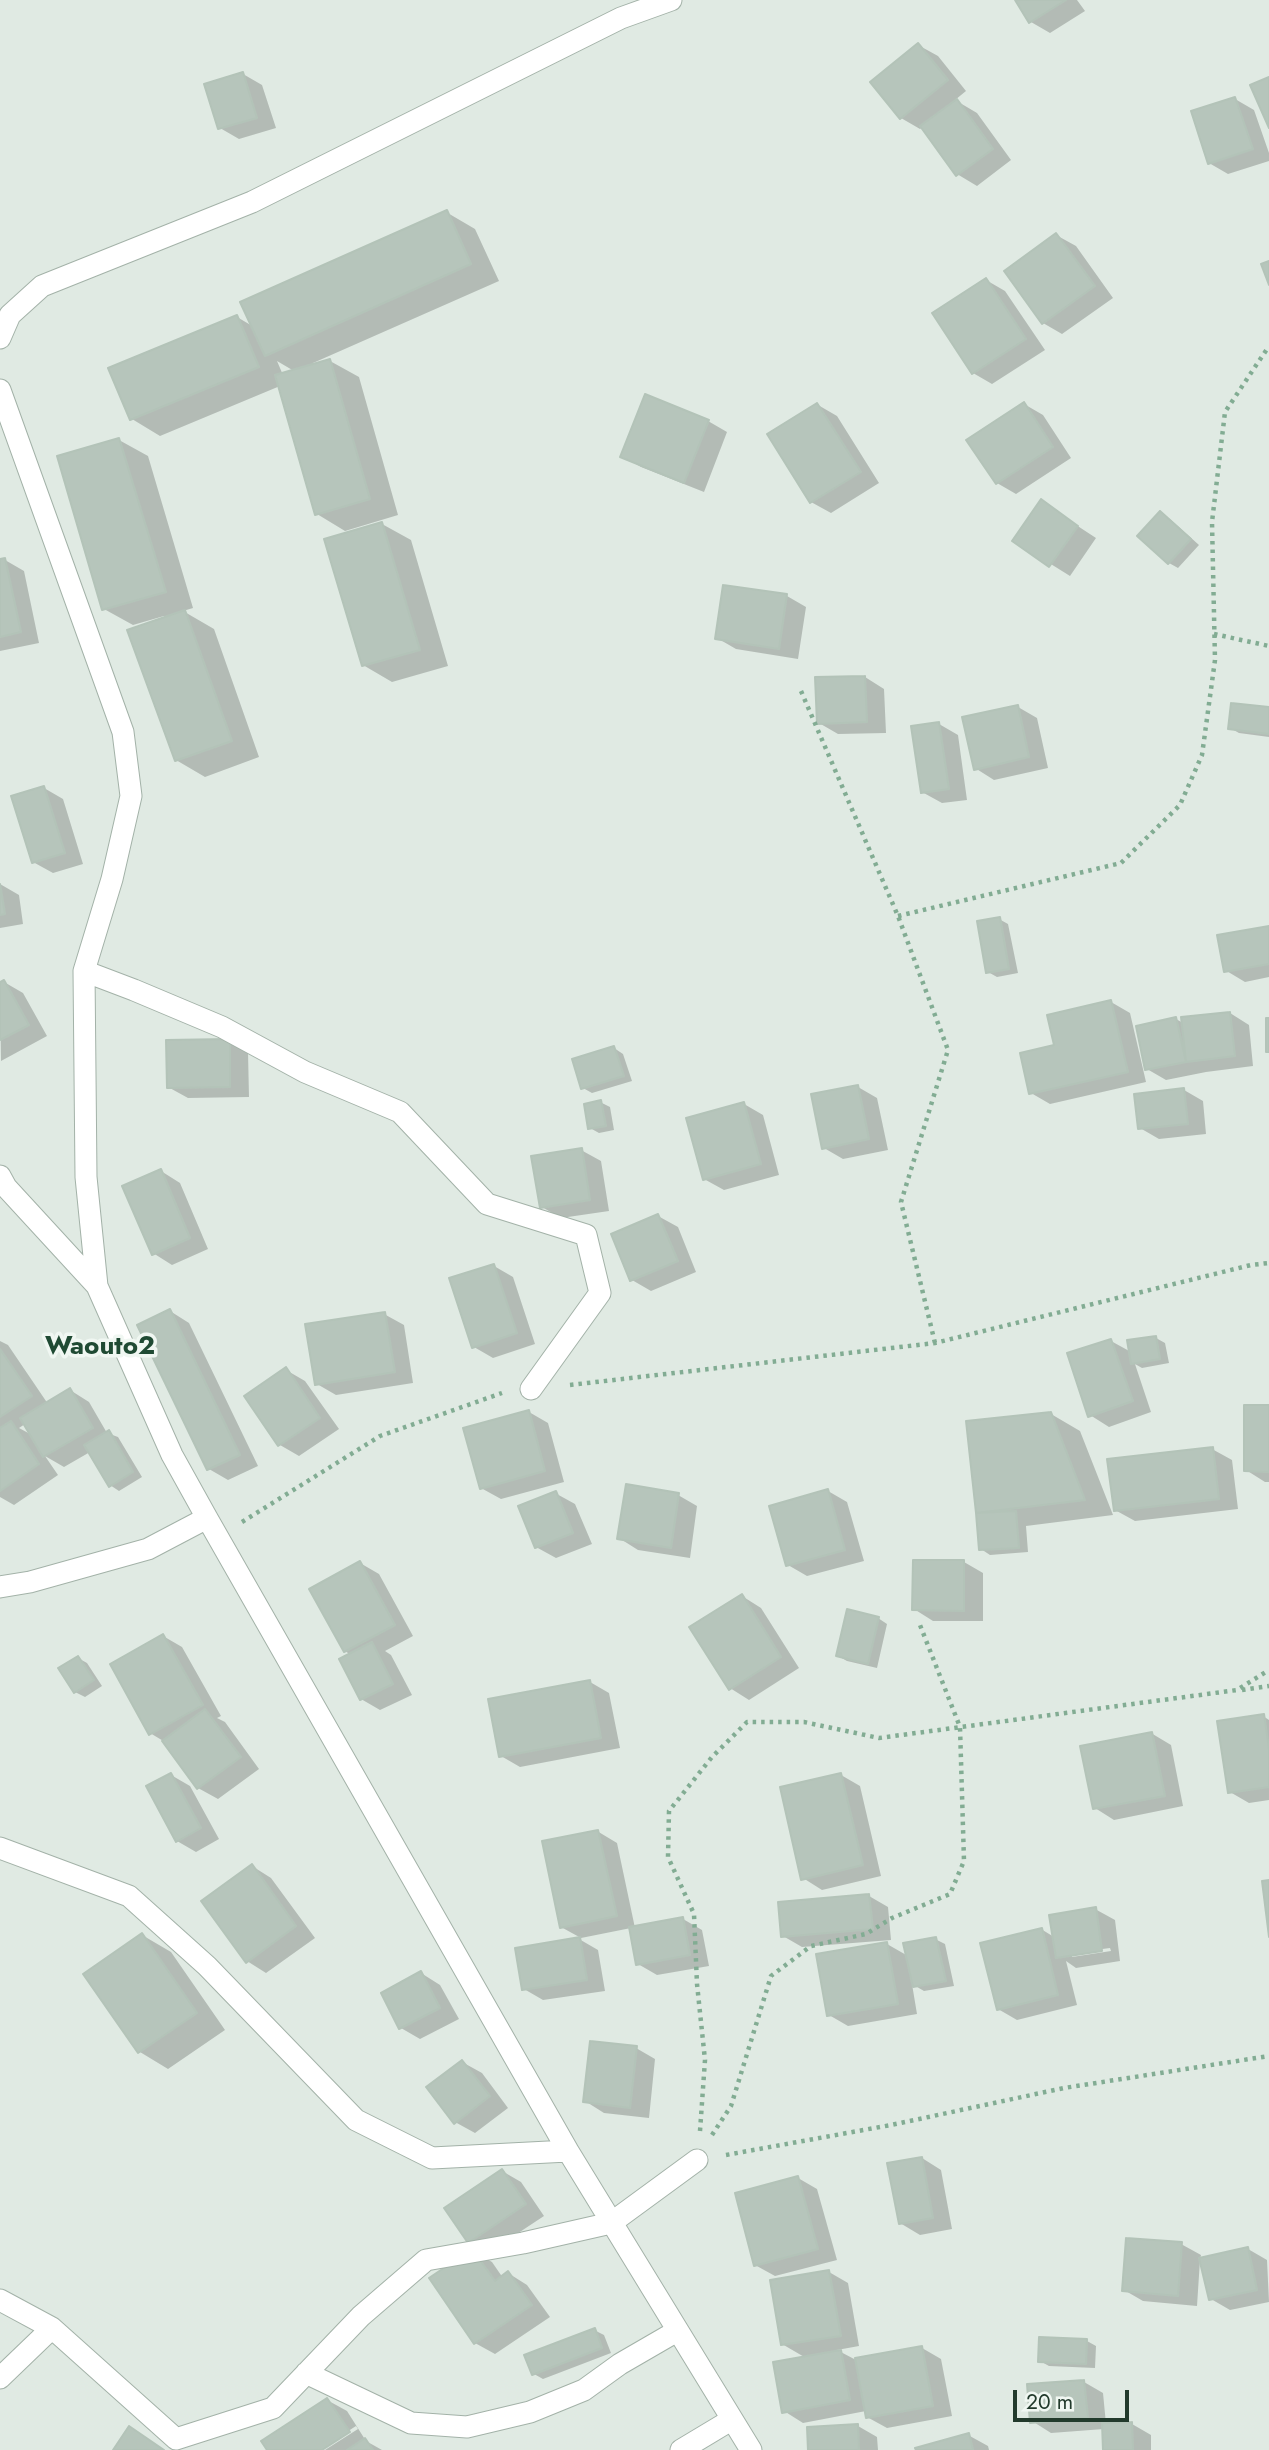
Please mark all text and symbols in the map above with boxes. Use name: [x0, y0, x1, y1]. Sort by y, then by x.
district label: Waouto2: [45, 1332, 155, 1364]
scale bar: [1017, 2376, 1132, 2420]
text: 20 m: [1026, 2387, 1073, 2417]

